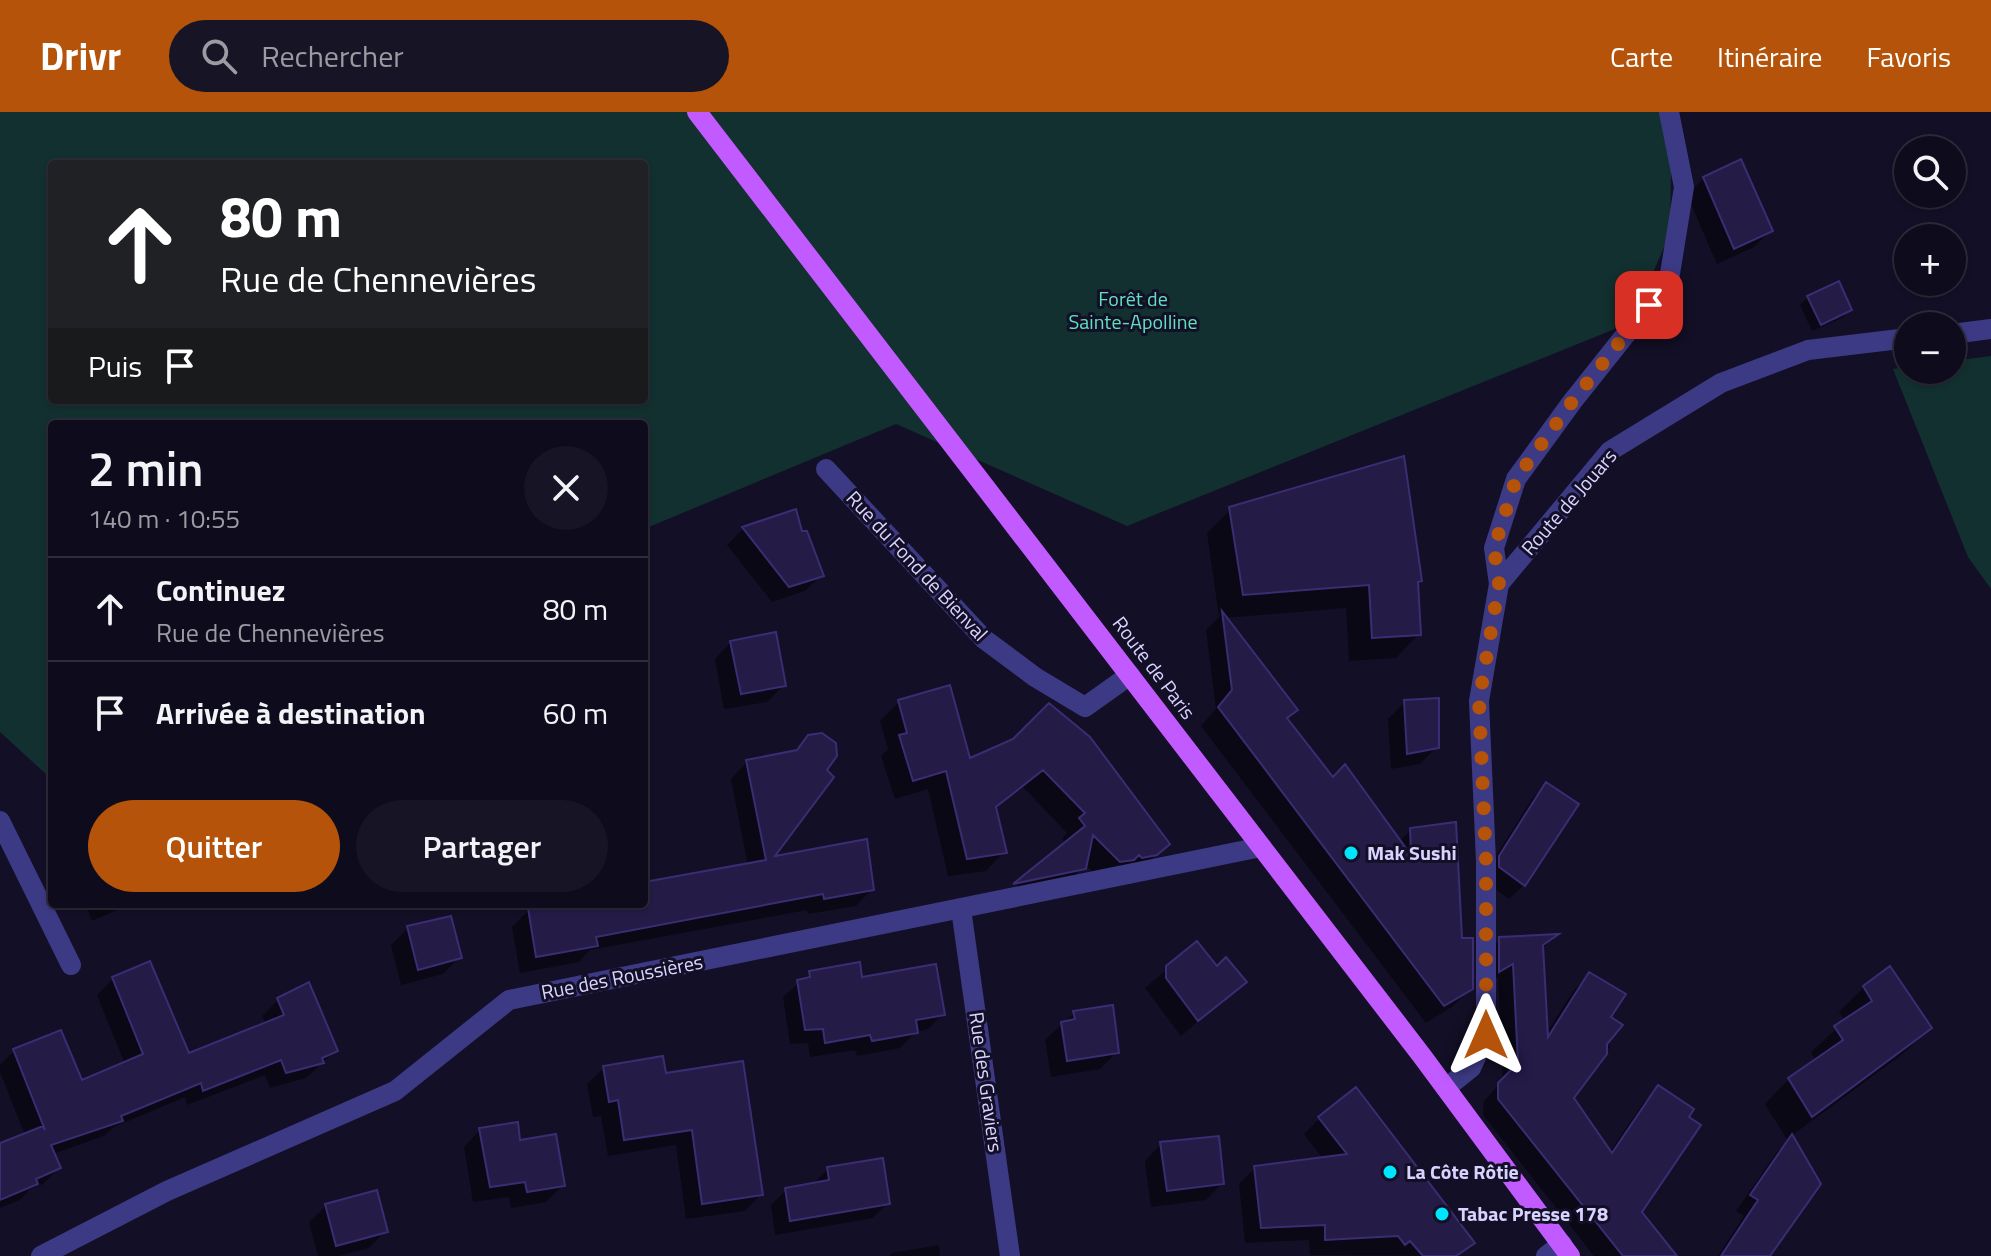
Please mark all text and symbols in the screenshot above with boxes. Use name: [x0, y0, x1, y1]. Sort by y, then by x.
search box: [169, 20, 729, 92]
text: Drivr: [40, 27, 121, 85]
text: Rechercher: [261, 33, 404, 79]
icon: search: [197, 34, 241, 78]
text: Carte: [1610, 35, 1673, 78]
text: Itinéraire: [1717, 35, 1822, 78]
text: Favoris: [1866, 35, 1951, 78]
map controls: [1894, 136, 1966, 384]
button: search: [1894, 136, 1966, 208]
text: 80 m: [220, 174, 342, 259]
icon: ahead: [88, 192, 192, 296]
button: +: [1894, 224, 1966, 296]
text: Rue de Chennevières: [220, 251, 536, 306]
pin: [1615, 271, 1683, 339]
park label: Forêt de Sainte-Apolline: [1068, 283, 1198, 337]
icon: arrive: [1627, 283, 1671, 327]
button: −: [1894, 312, 1966, 384]
text: Puis: [88, 343, 142, 389]
icon: arrive: [158, 344, 202, 388]
text: 2 min: [88, 432, 203, 505]
street label: Route de Jouars: [1513, 441, 1624, 562]
button: close: [524, 446, 608, 530]
street label: Rue du Fond de Bienval: [839, 483, 996, 648]
text: 140 m · 10:55: [88, 499, 240, 538]
text: Continuez: [156, 567, 285, 613]
text: 80 m: [543, 586, 608, 632]
icon: ahead: [88, 587, 132, 631]
street label: Route de Paris: [1105, 610, 1204, 726]
text: Rue de Chennevières: [156, 613, 385, 652]
text: Arrivée à destination: [156, 690, 426, 736]
text: 60 m: [543, 690, 608, 736]
icon: arrive: [88, 691, 132, 735]
button: Quitter: [88, 800, 340, 892]
button: Partager: [356, 800, 608, 892]
place label: Mak Sushi: [1367, 837, 1457, 868]
marker: Mak Sushi: [1342, 844, 1360, 862]
street label: Rue des Roussières: [538, 946, 705, 1007]
position arrow: [1444, 993, 1528, 1077]
street label: Rue des Graviers: [961, 1010, 1012, 1154]
place label: La Côte Rôtie: [1406, 1156, 1519, 1187]
marker: La Côte Rôtie: [1381, 1163, 1399, 1181]
place label: Tabac Presse 178: [1458, 1198, 1608, 1229]
marker: Tabac Presse 178: [1433, 1205, 1451, 1223]

